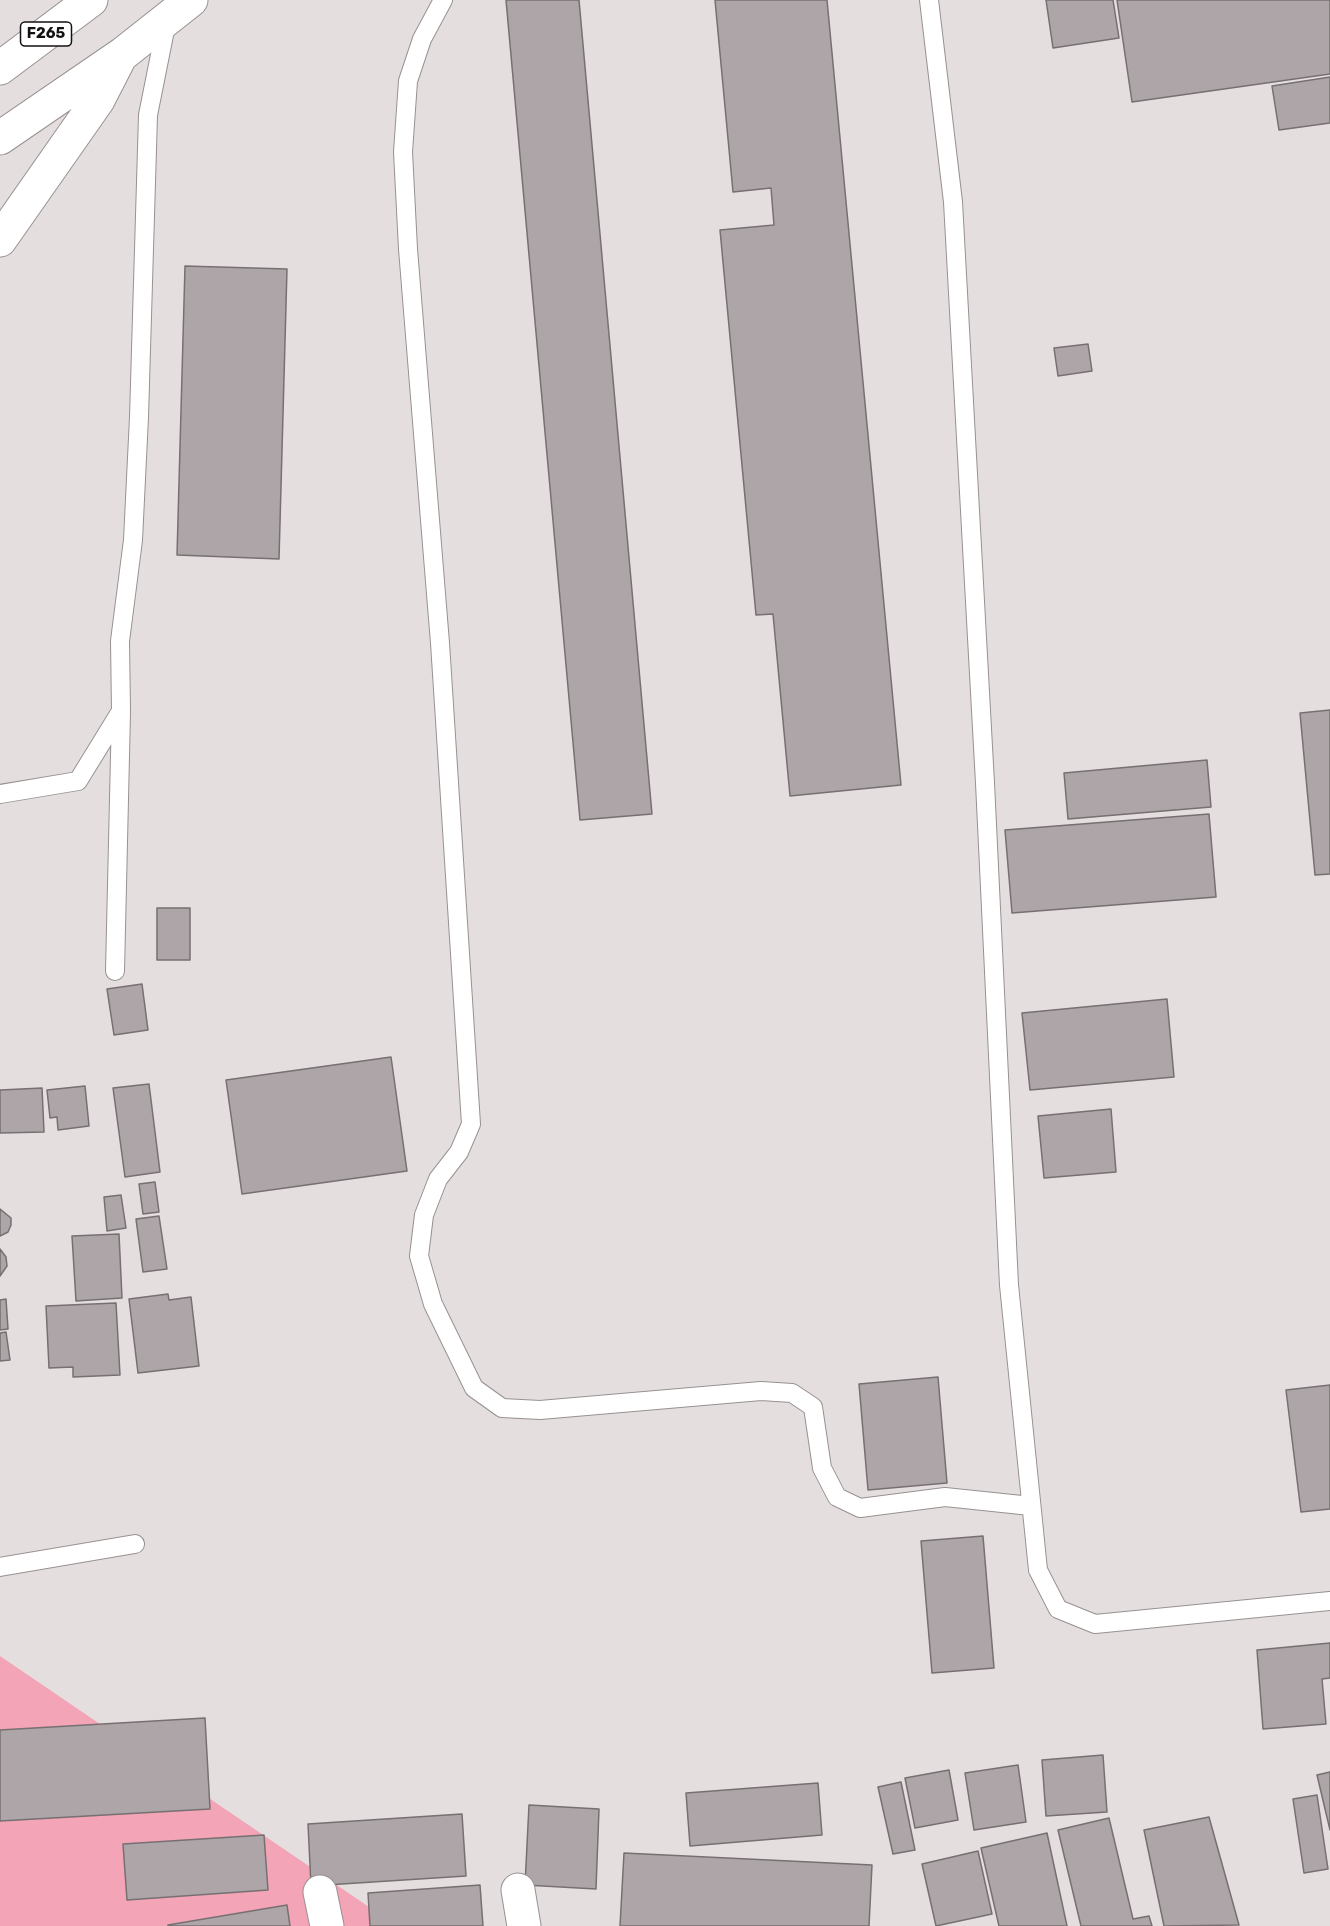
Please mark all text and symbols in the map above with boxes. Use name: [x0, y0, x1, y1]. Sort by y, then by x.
road number: F265: [20, 22, 72, 46]

